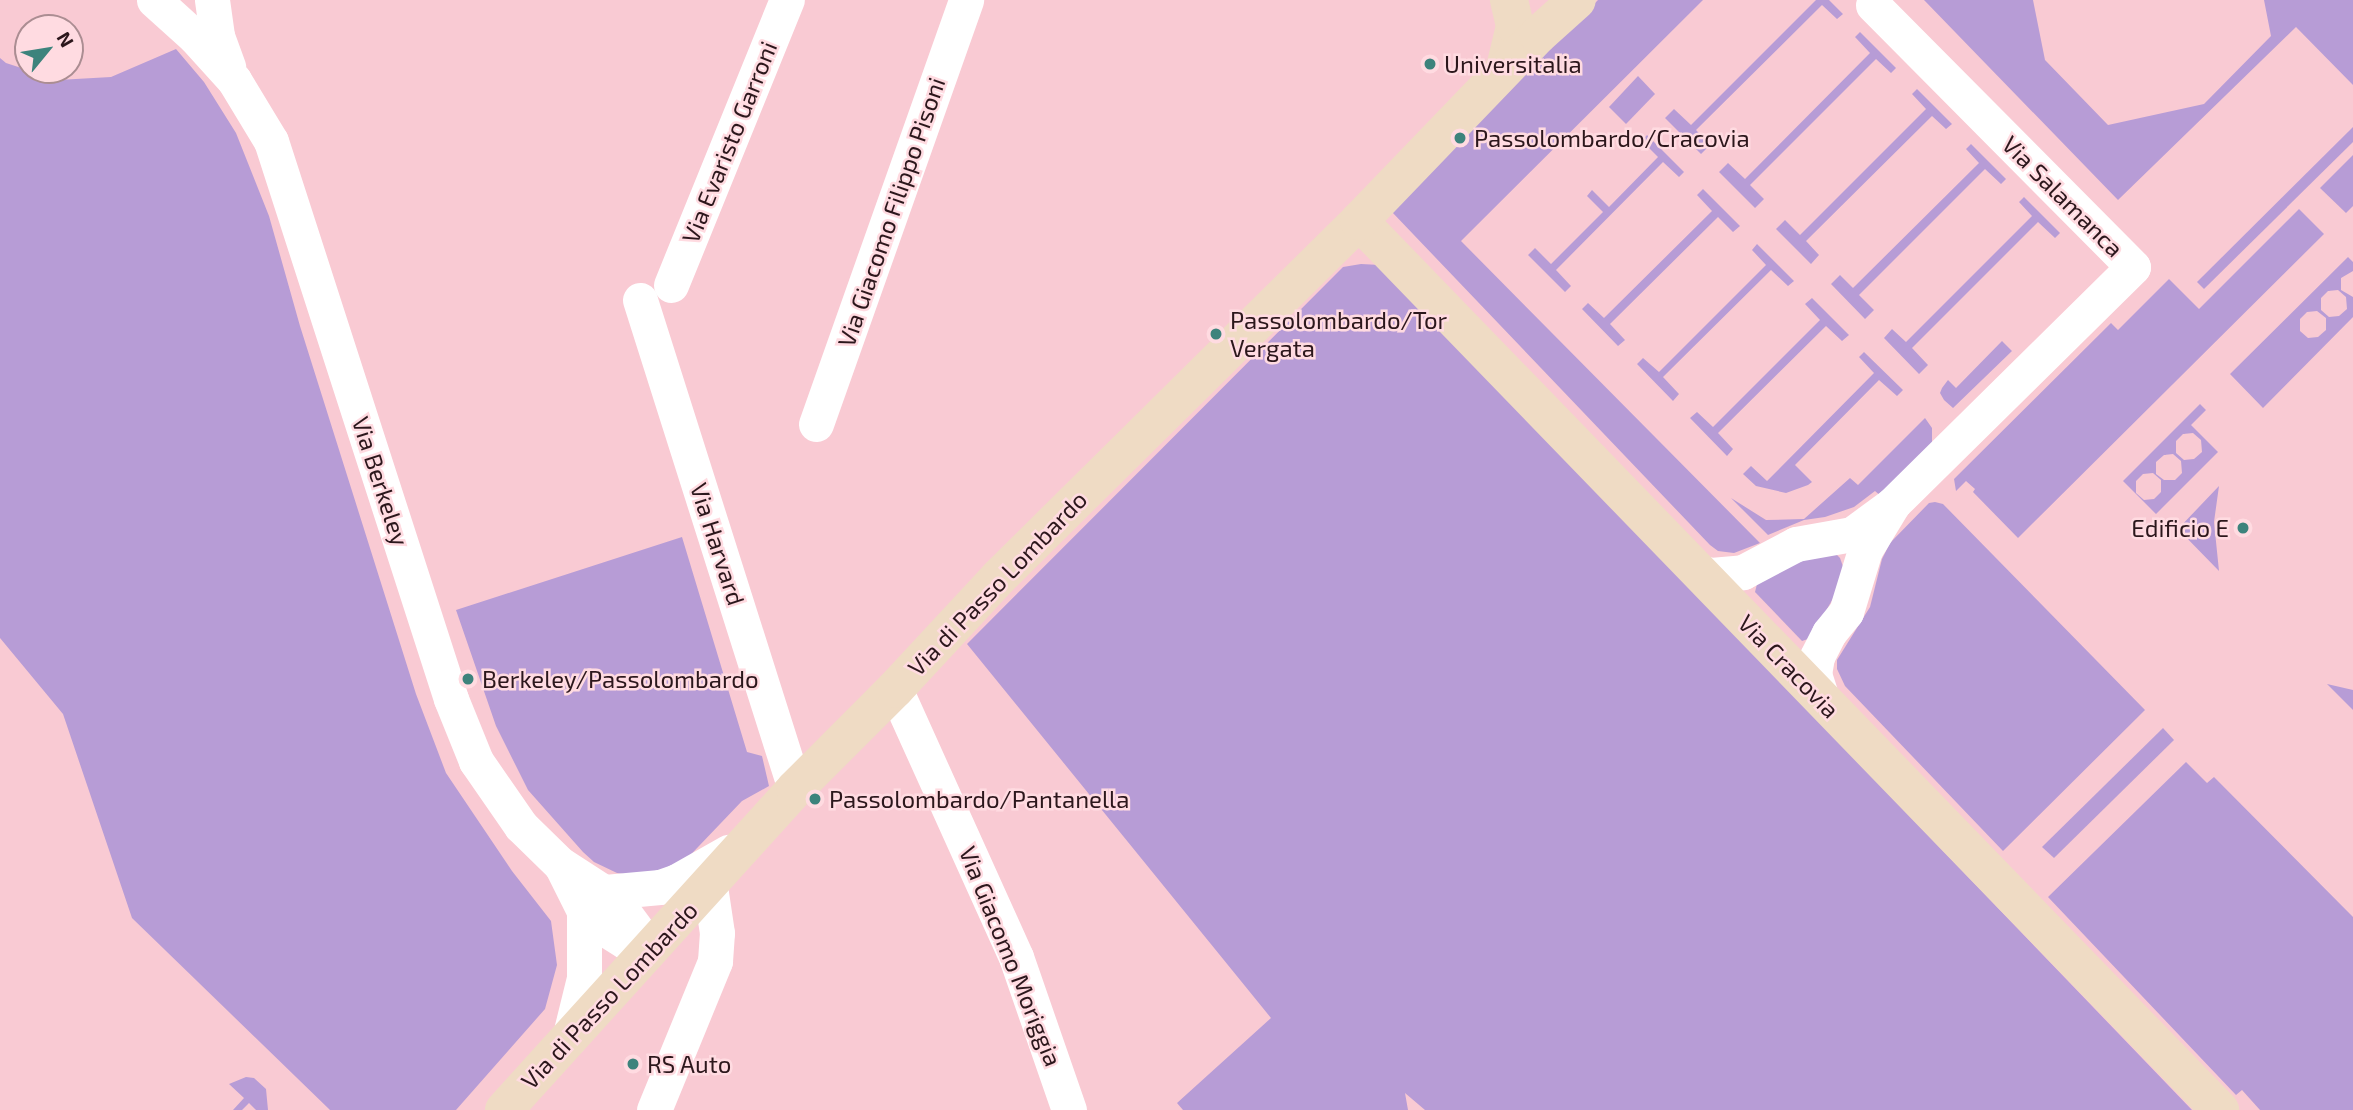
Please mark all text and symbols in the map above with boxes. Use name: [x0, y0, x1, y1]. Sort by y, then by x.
north arrow: [14, 14, 84, 84]
text: N: [52, 28, 79, 51]
street label: Via Evaristo Garroni: [675, 37, 783, 247]
place label: Universitalia: [1444, 50, 1582, 78]
marker: Universitalia: [1422, 56, 1438, 72]
street label: Via Giacomo Filippo Pisoni: [831, 73, 951, 351]
place label: Passolombardo/Cracovia: [1474, 124, 1750, 152]
marker: Passolombardo/Cracovia: [1452, 130, 1468, 146]
street label: Via Salamanca: [1997, 130, 2129, 262]
place label: Passolombardo/Tor Vergata: [1230, 306, 1447, 362]
marker: Passolombardo/Tor Vergata: [1208, 326, 1224, 342]
street label: Via Berkeley: [347, 413, 415, 549]
street label: Via Harvard: [685, 479, 751, 609]
street label: Via di Passo Lombardo: [901, 485, 1093, 681]
place label: Edificio E: [2131, 514, 2229, 542]
marker: Edificio E: [2235, 520, 2251, 536]
street label: Via Cracovia: [1733, 608, 1845, 724]
place label: Berkeley/Passolombardo: [482, 665, 759, 693]
marker: Berkeley/Passolombardo: [460, 671, 476, 687]
place label: Passolombardo/Pantanella: [829, 785, 1129, 813]
marker: Passolombardo/Pantanella: [807, 791, 823, 807]
street label: Via Giacomo Moriggia: [954, 842, 1068, 1070]
street label: Via di Passo Lombardo: [515, 895, 703, 1095]
place label: RS Auto: [647, 1050, 732, 1078]
marker: RS Auto: [625, 1056, 641, 1072]

